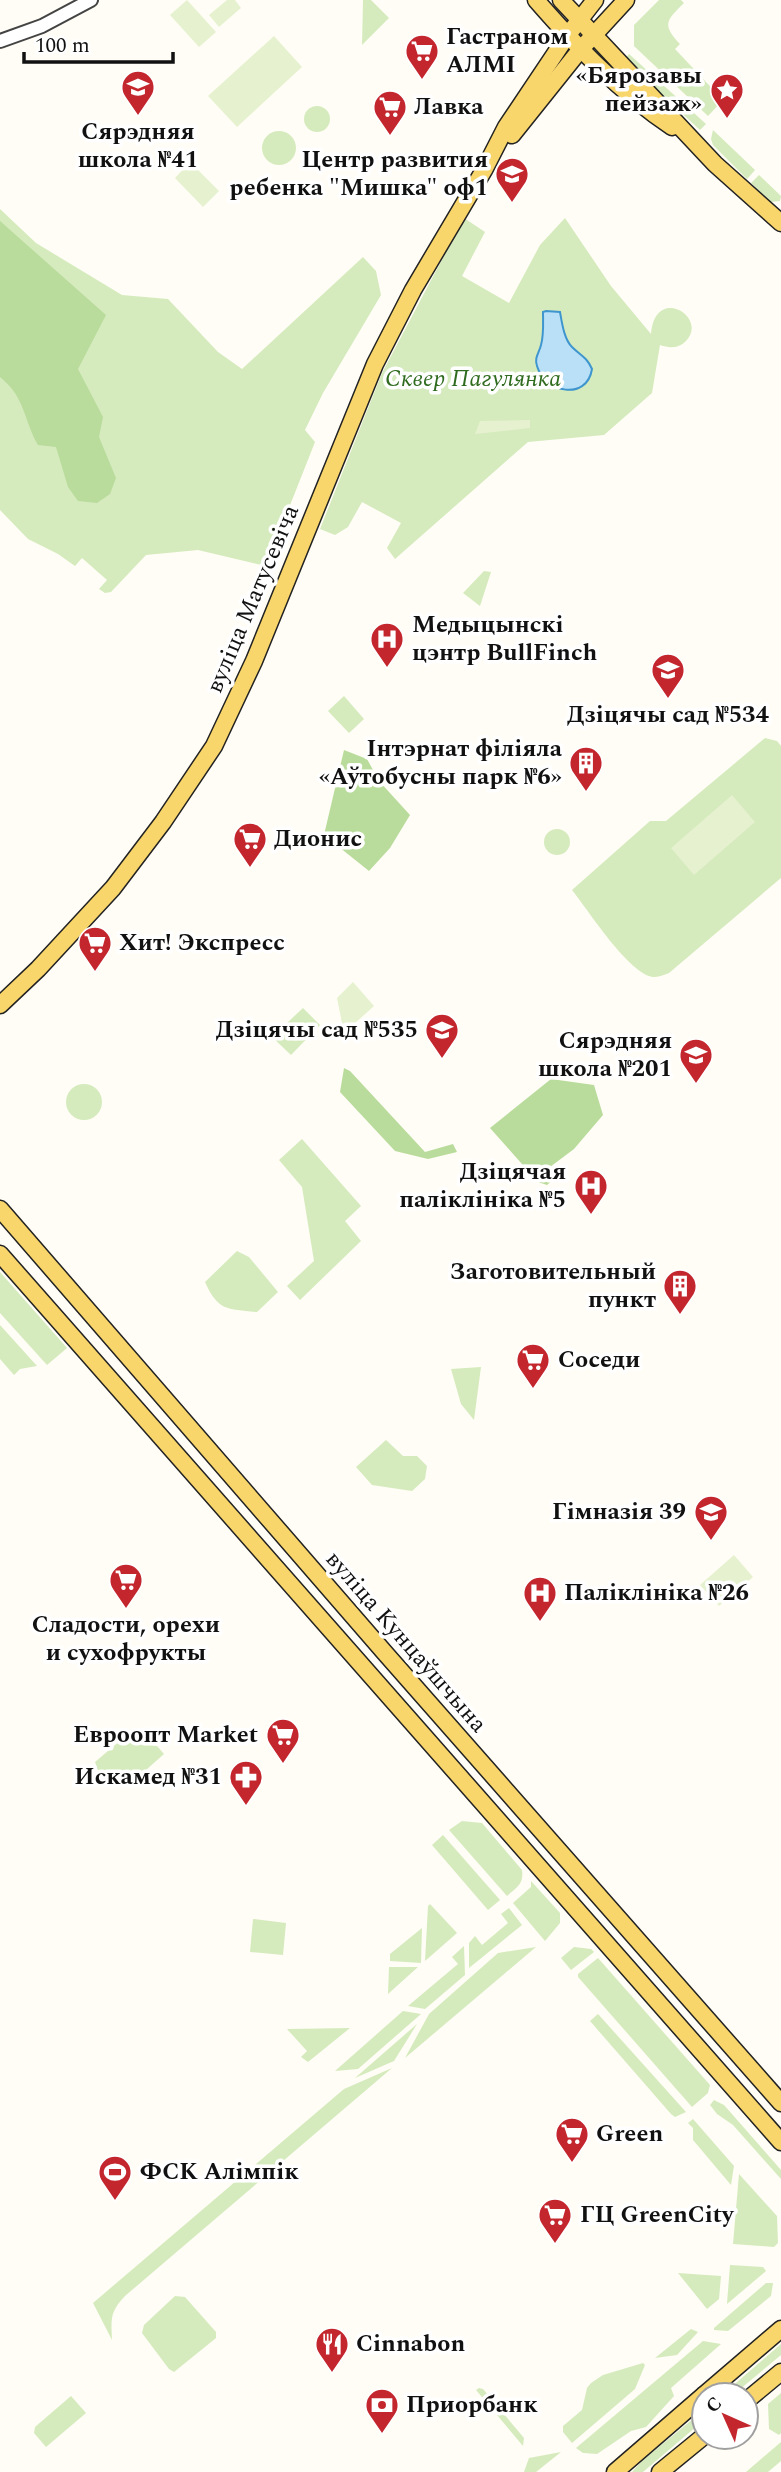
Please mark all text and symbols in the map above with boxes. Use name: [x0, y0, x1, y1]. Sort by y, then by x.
place label: Гастраном АЛМІ: [446, 19, 568, 83]
scale bar: [24, 21, 173, 65]
text: 100 m: [35, 30, 90, 62]
supermarket icon: Гастраном АЛМІ: [403, 32, 441, 81]
place label: «Бярозавы пейзаж»: [576, 58, 702, 122]
school or university icon: Сярэдняя школа №41: [119, 68, 157, 117]
place icon: «Бярозавы пейзаж»: [708, 71, 746, 120]
supermarket icon: Лавка: [371, 88, 409, 137]
place label: Лавка: [414, 89, 484, 125]
place label: Сярэдняя школа №41: [78, 114, 198, 178]
place label: Центр развития ребенка "Мишка" оф1: [229, 142, 488, 206]
school or university icon: Центр развития ребенка "Мишка" оф1: [493, 155, 531, 204]
park label: Сквер Пагулянка: [385, 361, 561, 397]
street label: вуліца Матусевіча: [197, 499, 309, 699]
place label: Медыцынскі цэнтр BullFinch: [412, 607, 597, 671]
hospital icon: Медыцынскі цэнтр BullFinch: [368, 620, 406, 669]
school or university icon: Дзіцячы сад №534: [649, 651, 687, 700]
place label: Дзіцячы сад №534: [567, 697, 770, 733]
place label: Інтэрнат філіяла «Аўтобусны парк №6»: [319, 731, 563, 795]
building icon: Інтэрнат філіяла «Аўтобусны парк №6»: [567, 744, 605, 793]
supermarket icon: Дионис: [231, 820, 269, 869]
place label: Дионис: [274, 821, 362, 857]
supermarket icon: Хит! Экспресс: [76, 924, 114, 973]
place label: Хит! Экспресс: [119, 925, 285, 961]
school or university icon: Дзіцячы сад №535: [423, 1011, 461, 1060]
place label: Дзіцячы сад №535: [216, 1012, 418, 1048]
place label: Сярэдняя школа №201: [538, 1023, 672, 1087]
school or university icon: Сярэдняя школа №201: [677, 1036, 715, 1085]
place label: Дзіцячая паліклініка №5: [399, 1154, 566, 1218]
hospital icon: Дзіцячая паліклініка №5: [572, 1167, 610, 1216]
place label: Заготовительный пункт: [450, 1254, 656, 1318]
building icon: Заготовительный пункт: [661, 1267, 699, 1316]
supermarket icon: Соседи: [514, 1341, 552, 1390]
place label: Соседи: [558, 1342, 640, 1378]
school or university icon: Гімназія 39: [692, 1493, 730, 1542]
place label: Гімназія 39: [552, 1494, 686, 1530]
street label: вуліца Кунцаўшчына: [317, 1543, 496, 1741]
supermarket icon: Сладости, орехи и сухофрукты: [107, 1561, 145, 1610]
hospital icon: Паліклініка №26: [521, 1574, 559, 1623]
place label: Паліклініка №26: [564, 1575, 749, 1611]
place label: Сладости, орехи и сухофрукты: [32, 1607, 220, 1671]
supermarket icon: Евроопт Market: [264, 1716, 302, 1765]
place label: Евроопт Market: [73, 1717, 258, 1753]
pharmacy icon: Искамед №31: [227, 1758, 265, 1807]
place label: Искамед №31: [74, 1759, 222, 1795]
supermarket icon: Green: [553, 2115, 591, 2164]
place label: Green: [596, 2116, 663, 2152]
sports icon: ФСК Алімпік: [96, 2153, 134, 2202]
place label: ФСК Алімпік: [140, 2154, 299, 2190]
supermarket icon: ГЦ GreenCity: [536, 2196, 574, 2245]
place label: ГЦ GreenCity: [580, 2197, 735, 2233]
restaurant icon: Cinnabon: [313, 2325, 351, 2374]
place label: Cinnabon: [356, 2326, 465, 2362]
north arrow: [690, 2381, 760, 2451]
bank icon: Приорбанк: [363, 2386, 401, 2435]
place label: Приорбанк: [406, 2387, 538, 2423]
text: С: [699, 2390, 729, 2420]

